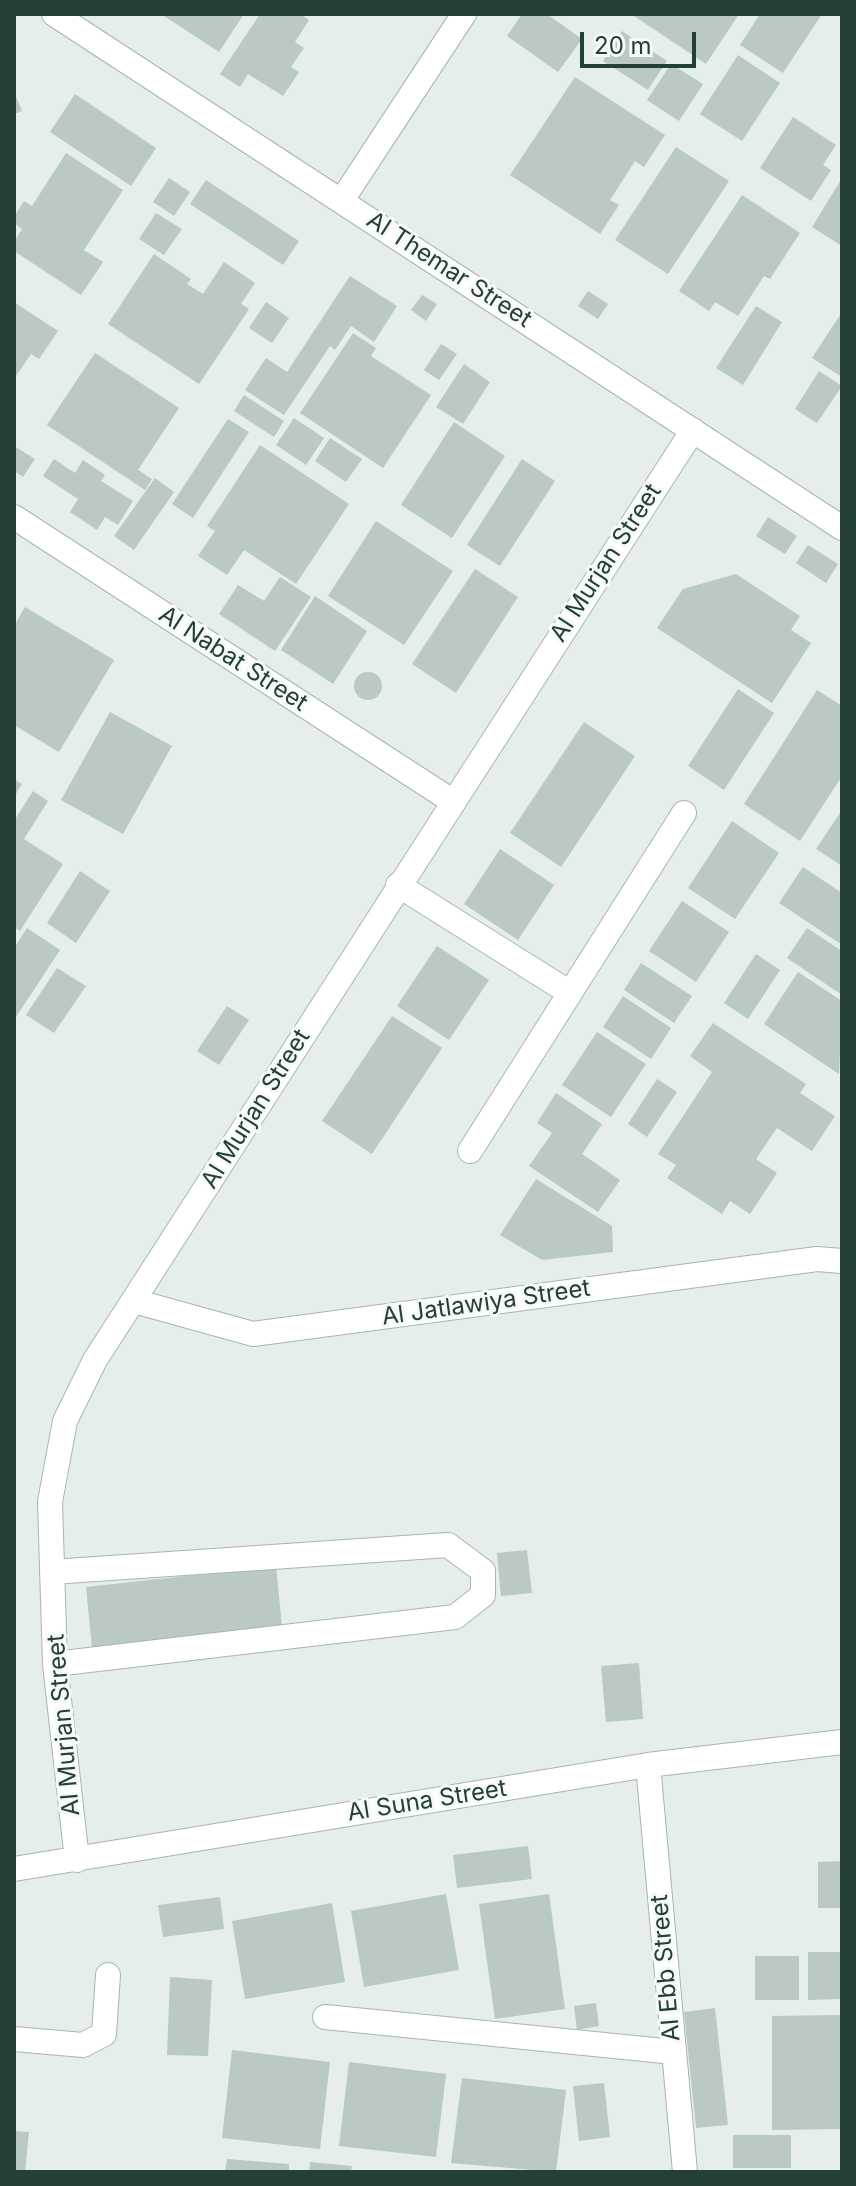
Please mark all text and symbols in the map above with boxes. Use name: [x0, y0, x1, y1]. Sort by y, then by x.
scale bar: [584, 16, 700, 66]
text: 20 m: [594, 31, 652, 60]
street label: Al Themar Street: [361, 206, 537, 334]
street label: Al Murjan Street: [544, 479, 668, 647]
street label: Al Nabat Street: [153, 600, 313, 718]
street label: Al Murjan Street: [195, 1024, 317, 1194]
street label: Al Jatlawiya Street: [380, 1274, 592, 1332]
street label: Al Murjan Street: [42, 1633, 86, 1817]
street label: Al Suna Street: [345, 1774, 509, 1828]
street label: Al Ebb Street: [645, 1893, 687, 2043]

